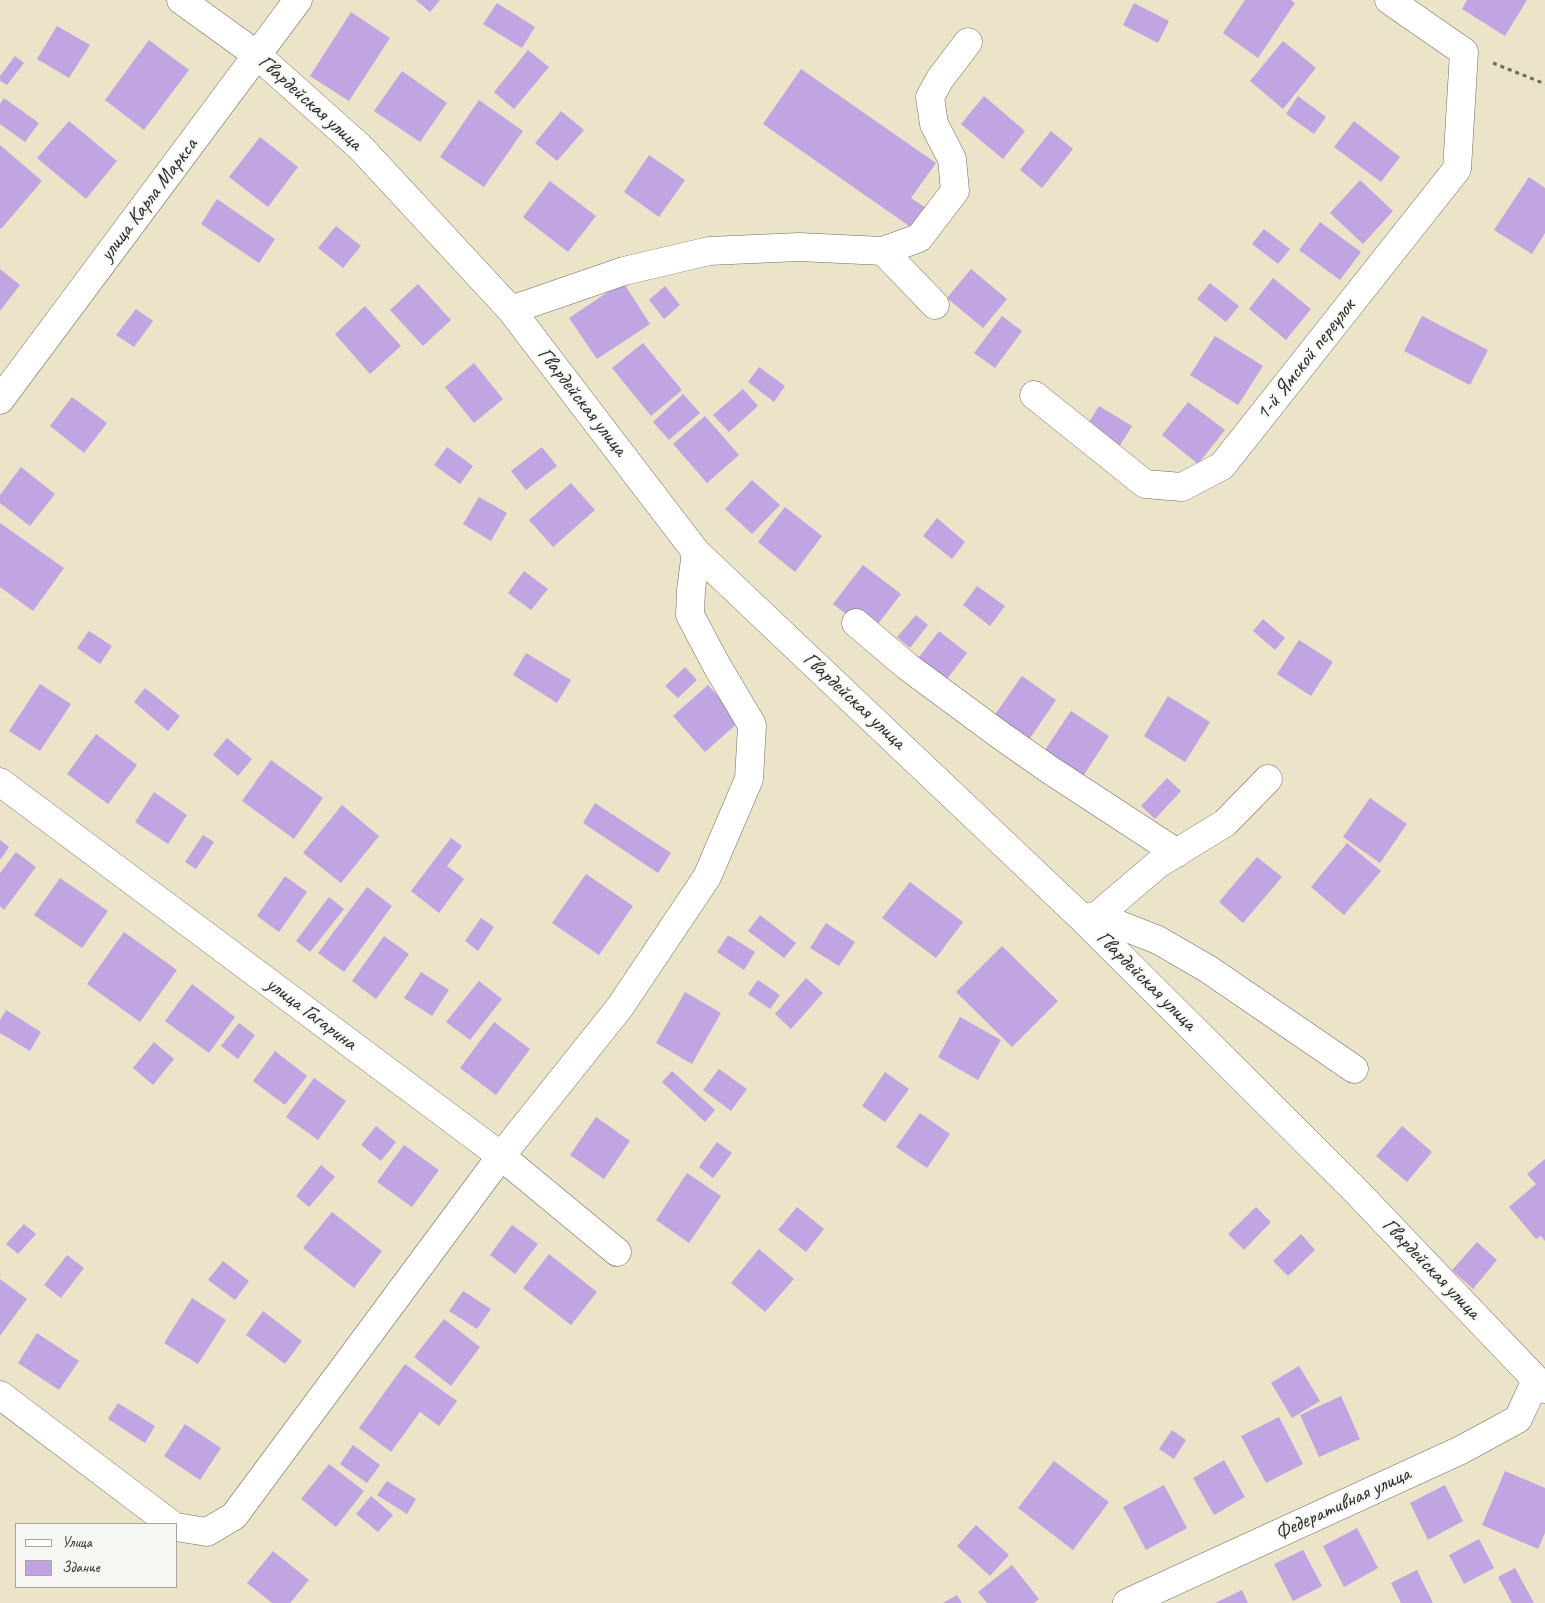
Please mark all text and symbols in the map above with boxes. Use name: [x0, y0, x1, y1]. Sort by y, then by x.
street label: Гвардейская улица: [253, 50, 367, 156]
street label: улица Карла Маркса: [94, 133, 204, 267]
street label: 1-й Ямской переулок: [1251, 294, 1361, 426]
street label: Гвардейская улица: [532, 343, 632, 461]
street label: Гвардейская улица: [797, 647, 911, 755]
street label: Гвардейская улица: [1091, 926, 1201, 1036]
street label: улица Гагарина: [261, 972, 361, 1056]
street label: Гвардейская улица: [1376, 1213, 1486, 1325]
street label: Федеративная улица: [1271, 1462, 1415, 1546]
legend: [15, 1523, 178, 1588]
text: Улица: [62, 1533, 92, 1552]
text: Здание: [62, 1558, 100, 1577]

